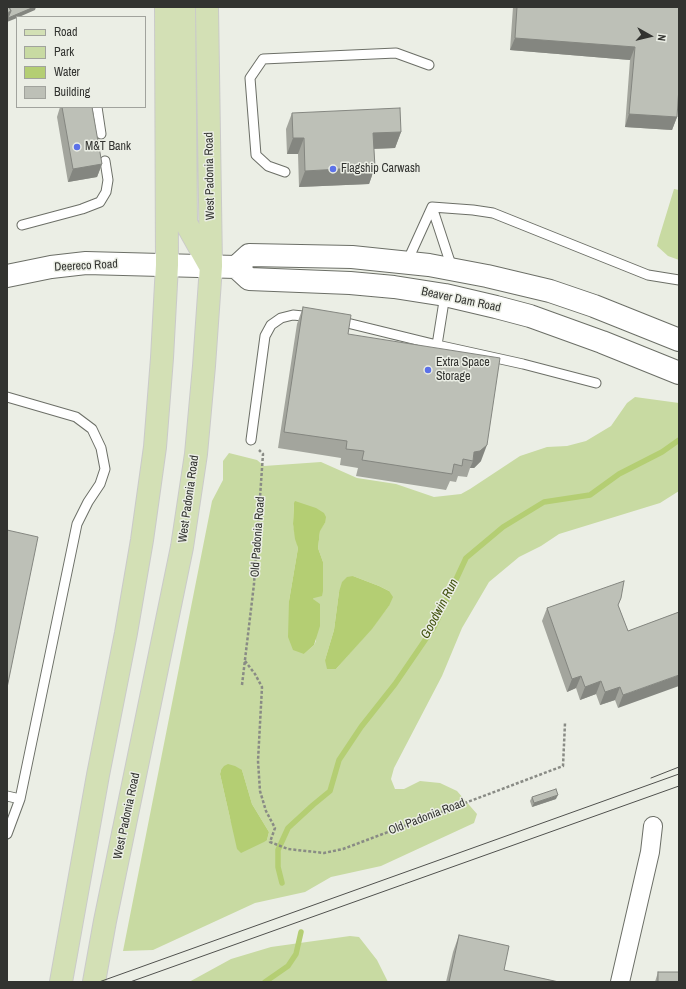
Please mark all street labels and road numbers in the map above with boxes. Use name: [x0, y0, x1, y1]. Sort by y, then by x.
street label: West Padonia Road: [202, 132, 218, 220]
street label: Deereco Road: [54, 257, 118, 275]
street label: Beaver Dam Road: [420, 285, 502, 315]
street label: West Padonia Road: [176, 454, 202, 544]
street label: Old Padonia Road: [248, 496, 268, 578]
street label: West Padonia Road: [111, 772, 143, 860]
street label: Old Padonia Road: [387, 796, 467, 838]

